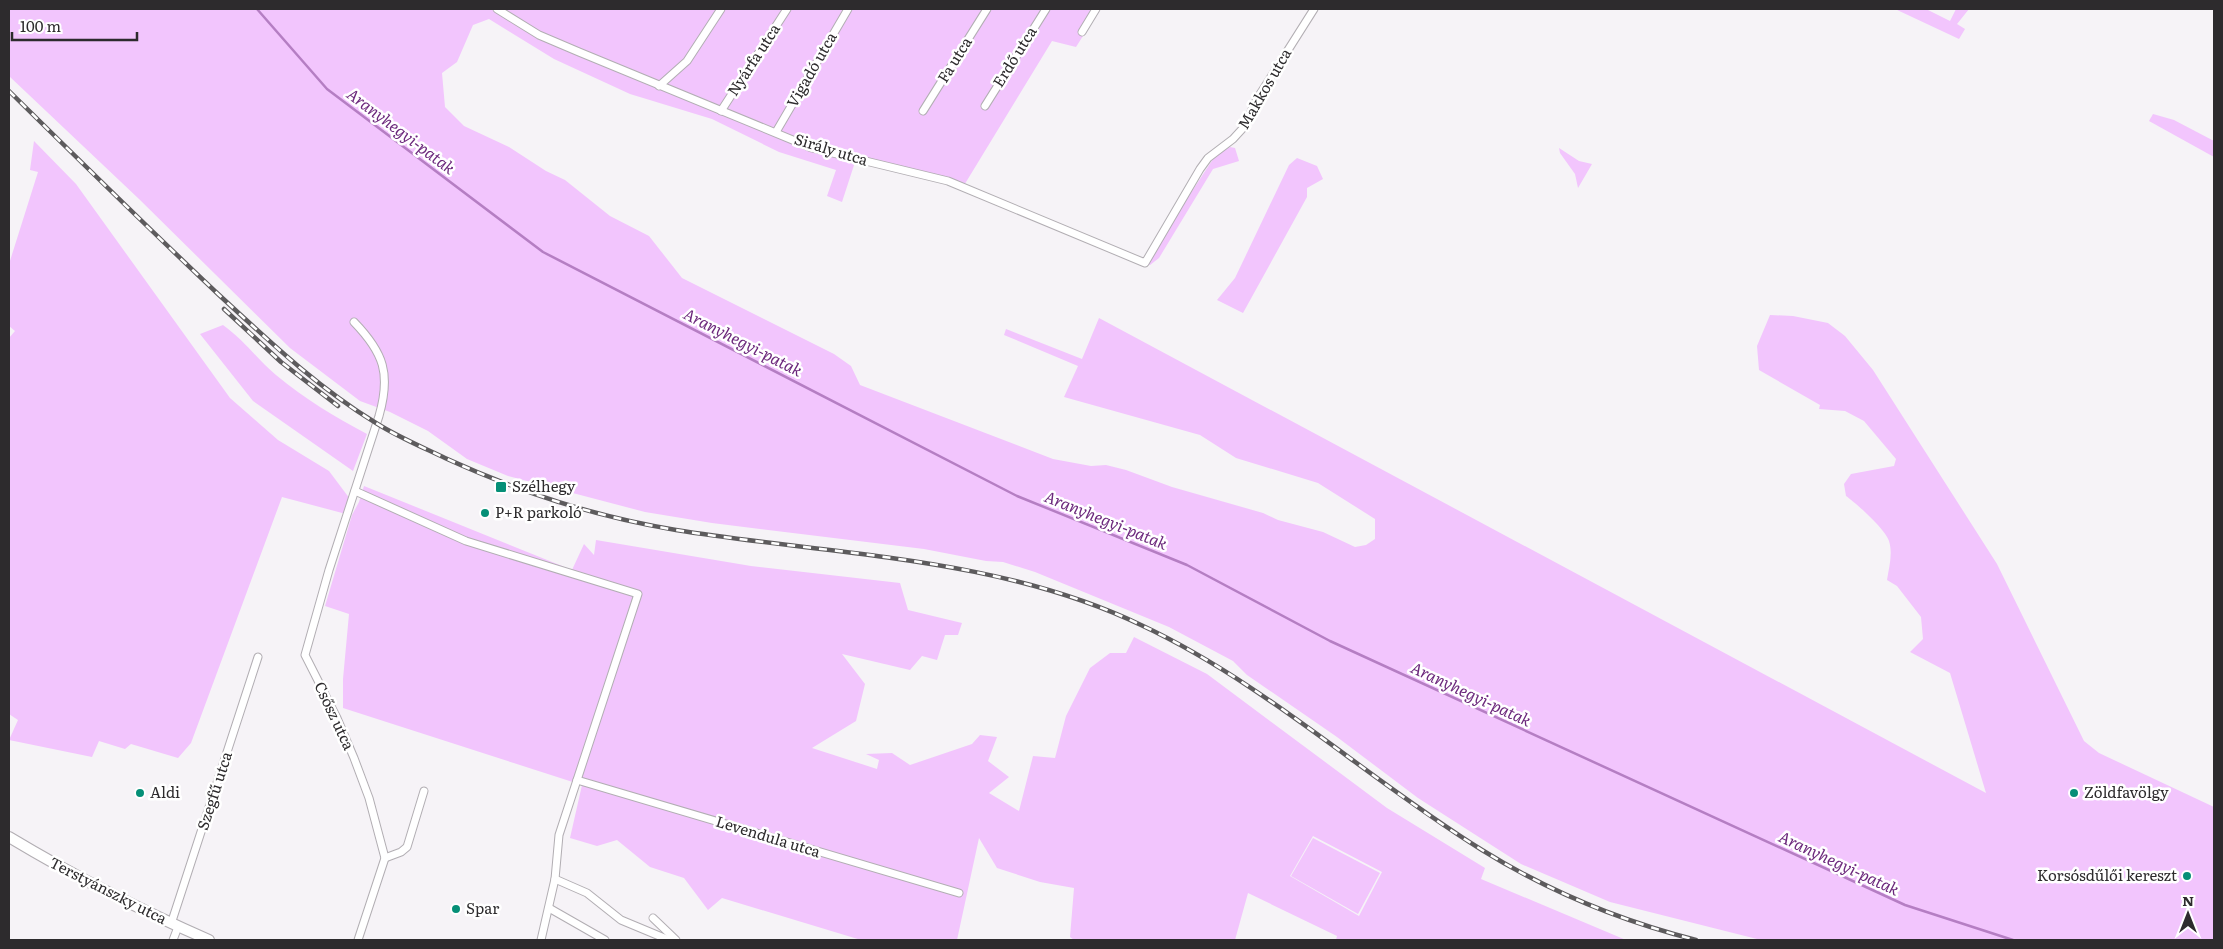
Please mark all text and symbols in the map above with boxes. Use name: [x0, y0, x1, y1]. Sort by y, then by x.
scale bar: [12, 10, 138, 42]
text: 100 m: [20, 14, 61, 37]
street label: Nyárfa utca: [721, 18, 785, 100]
street label: Erdő utca: [986, 21, 1042, 91]
street label: Vigadó utca: [780, 27, 842, 111]
street label: Fa utca: [931, 31, 977, 87]
street label: Makkos utca: [1231, 43, 1297, 133]
water label: Aranyhegyi-patak: [342, 81, 461, 179]
street label: Sirály utca: [792, 126, 872, 171]
water label: Aranyhegyi-patak: [680, 301, 807, 382]
place label: Szélhegy: [512, 474, 576, 497]
marker: Szélhegy: [494, 480, 508, 494]
water label: Aranyhegyi-patak: [1041, 483, 1172, 555]
place label: P+R parkoló: [495, 500, 582, 523]
marker: P+R parkoló: [479, 507, 491, 519]
water label: Aranyhegyi-patak: [1407, 655, 1536, 732]
street label: Csősz utca: [309, 677, 362, 754]
street label: Szegfű utca: [190, 747, 237, 833]
place label: Aldi: [150, 780, 180, 803]
place label: Zöldfavölgy: [2084, 780, 2169, 803]
marker: Aldi: [134, 787, 146, 799]
marker: Zöldfavölgy: [2068, 787, 2080, 799]
street label: Levendula utca: [713, 809, 824, 863]
water label: Aranyhegyi-patak: [1775, 824, 1904, 901]
street label: Terstyánszky utca: [46, 850, 172, 930]
place label: Korsósdűlői kereszt: [2037, 863, 2177, 886]
marker: Korsósdűlői kereszt: [2181, 870, 2193, 882]
north arrow: [2163, 889, 2213, 939]
text: N: [2182, 890, 2194, 910]
place label: Spar: [466, 896, 499, 919]
marker: Spar: [450, 903, 462, 915]

